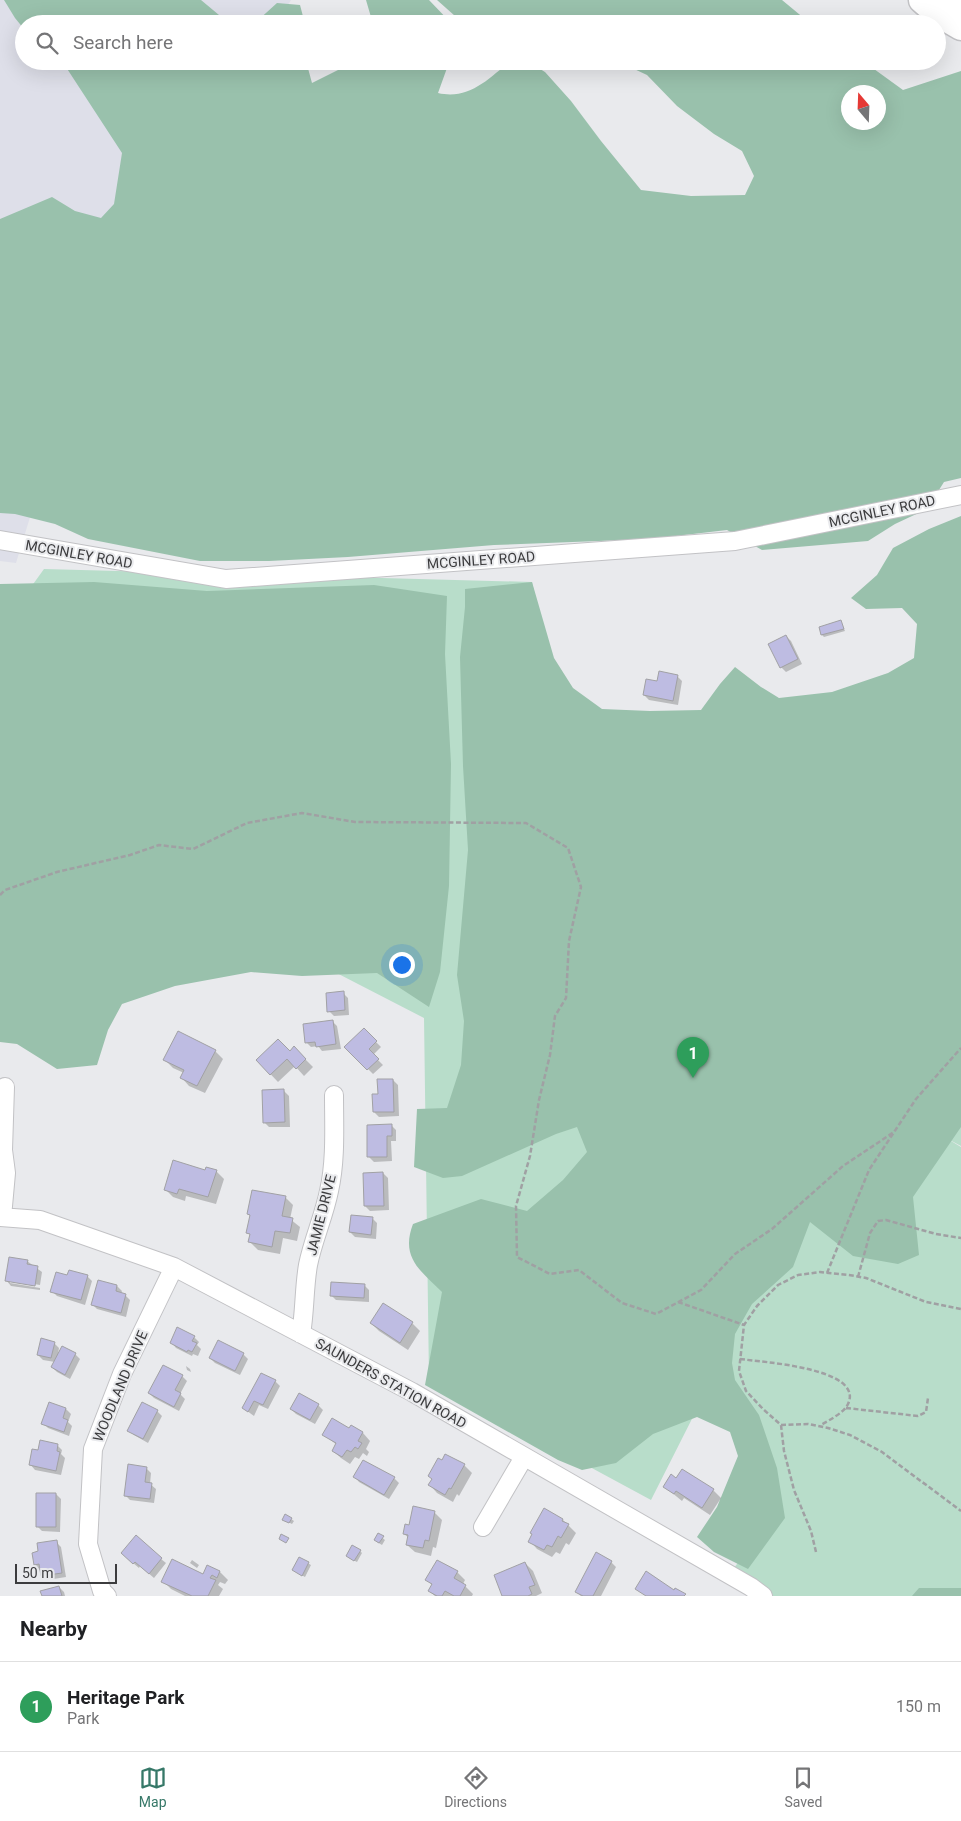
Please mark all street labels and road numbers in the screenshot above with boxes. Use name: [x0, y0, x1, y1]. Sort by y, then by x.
street label: MCGINLEY ROAD: [827, 492, 937, 530]
street label: MCGINLEY ROAD: [24, 537, 134, 571]
street label: MCGINLEY ROAD: [426, 548, 536, 572]
street label: JAMIE DRIVE: [303, 1173, 339, 1257]
street label: WOODLAND DRIVE: [89, 1328, 151, 1444]
street label: SAUNDERS STATION ROAD: [313, 1335, 469, 1431]

